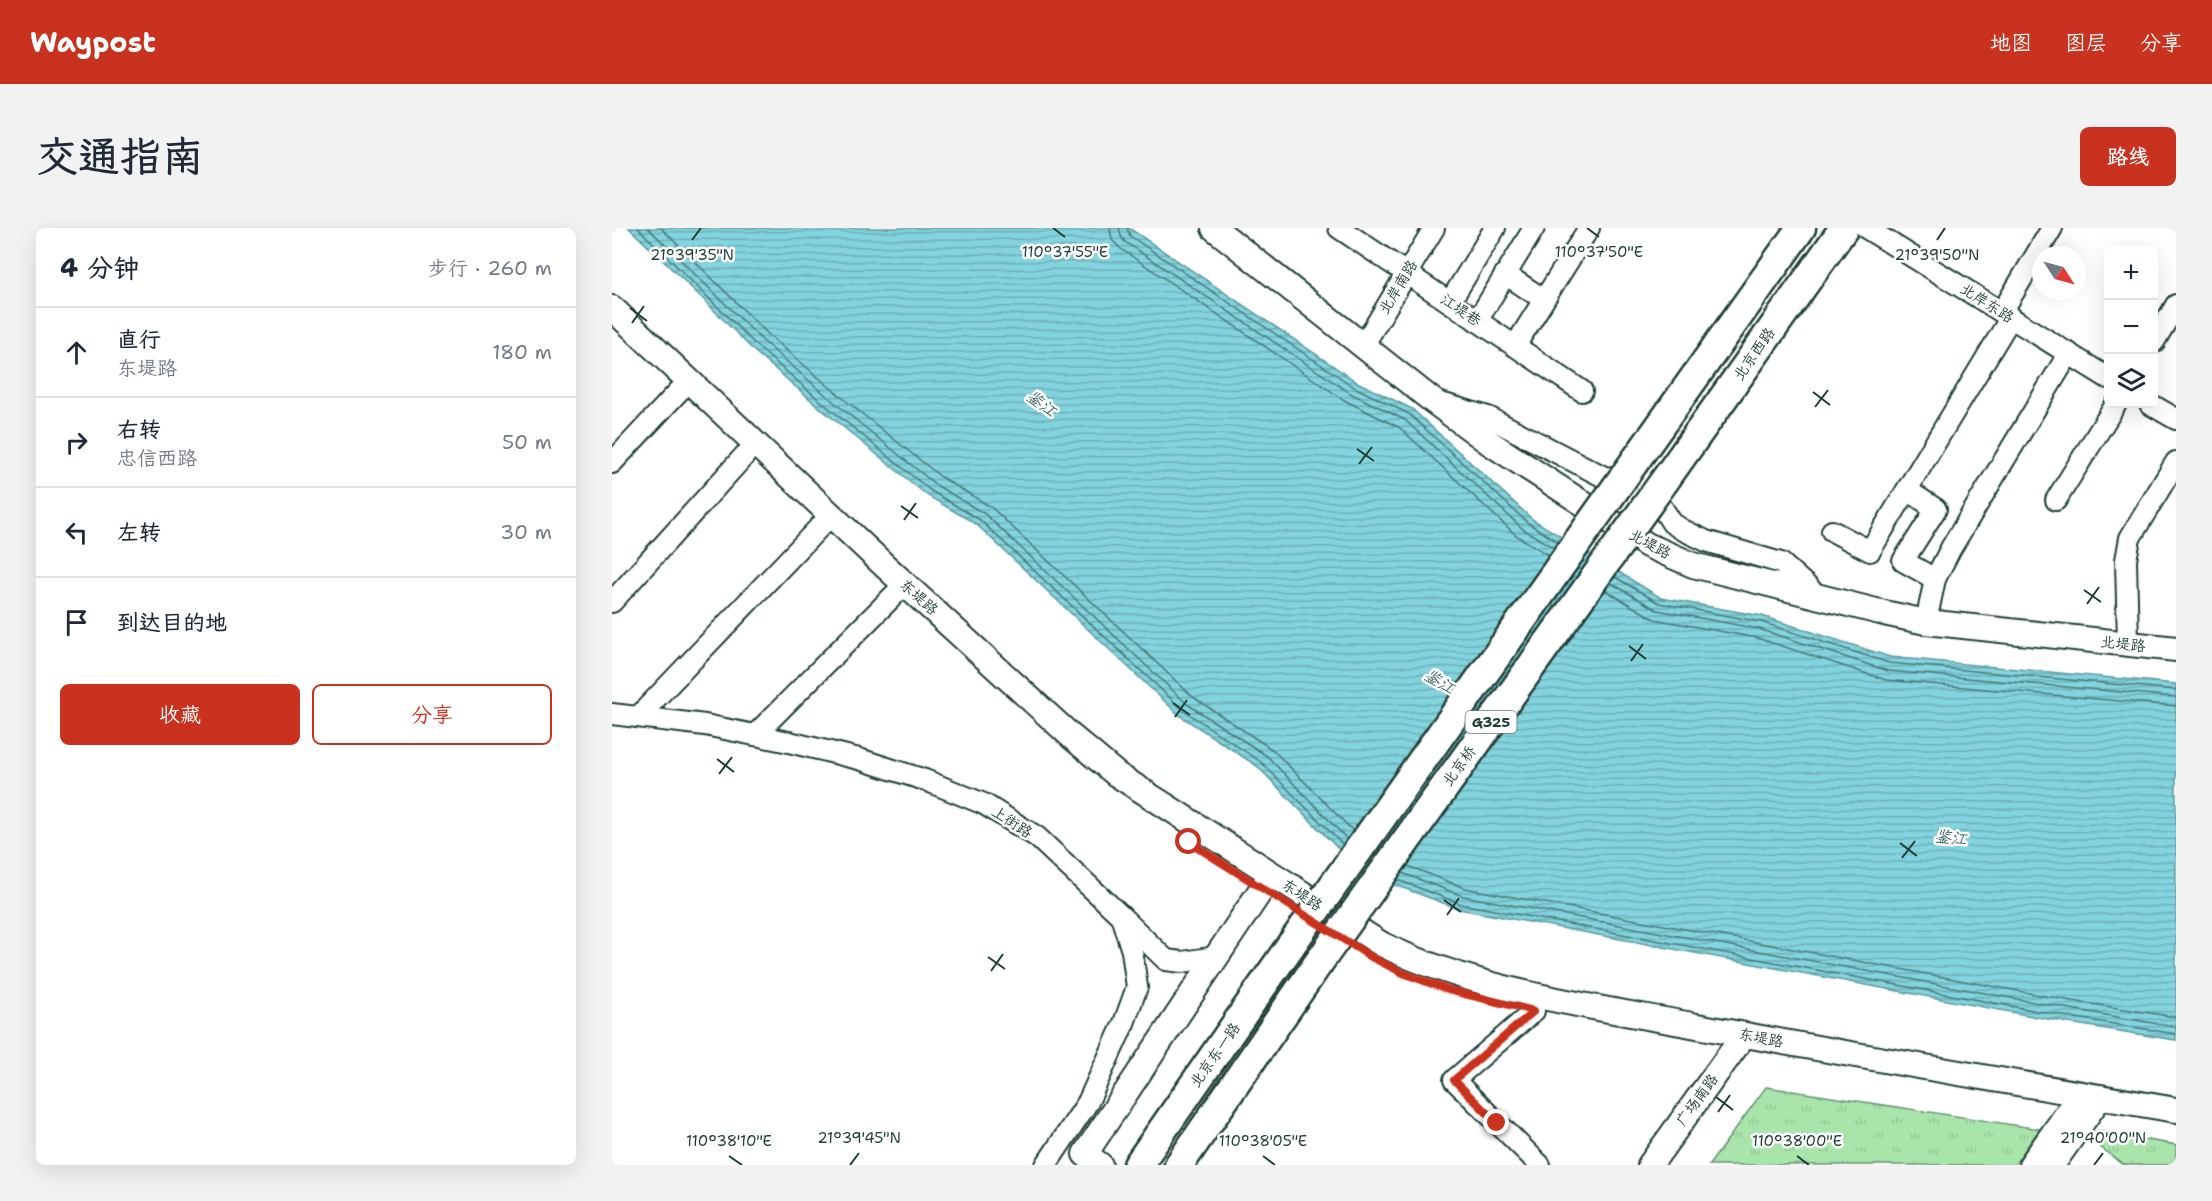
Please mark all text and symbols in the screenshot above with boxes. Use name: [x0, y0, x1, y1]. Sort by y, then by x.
text: Waypost: [30, 23, 156, 61]
text: 地图: [1990, 29, 2032, 57]
text: 图层: [2065, 29, 2107, 57]
text: 分享: [2140, 29, 2182, 57]
button: 路线: [2080, 127, 2176, 186]
text: 交通指南: [36, 128, 204, 184]
text: 110°37'55"E: [1022, 242, 1108, 262]
text: 110°37'50"E: [1555, 242, 1643, 262]
text: 21°39'35"N: [650, 245, 734, 265]
text: 21°39'50"N: [1895, 245, 1979, 265]
north arrow: [2032, 246, 2086, 300]
map controls: [2104, 246, 2158, 408]
button: +: [2104, 246, 2158, 300]
text: 4 分钟: [60, 250, 139, 285]
text: 步行 · 260 m: [428, 255, 552, 281]
street label: 北岸南路: [1374, 256, 1422, 318]
street label: 北岸东路: [1956, 279, 2018, 327]
street label: 江堤巷: [1437, 289, 1485, 331]
button: −: [2104, 300, 2158, 354]
street label: 北京西路: [1729, 324, 1779, 384]
text: 直行: [117, 325, 161, 354]
icon: ahead: [60, 336, 93, 369]
text: 180 m: [492, 339, 552, 365]
button: layers: [2104, 354, 2158, 408]
text: 东堤路: [117, 355, 177, 381]
water label: 鉴江: [1023, 385, 1062, 422]
text: 右转: [117, 415, 161, 444]
icon: right: [60, 426, 93, 459]
text: 50 m: [502, 429, 552, 455]
text: 忠信西路: [117, 445, 197, 471]
icon: left: [60, 516, 93, 549]
text: 左转: [117, 518, 161, 547]
text: 30 m: [500, 519, 552, 545]
street label: 北堤路: [1625, 525, 1675, 563]
street label: 东堤路: [896, 575, 942, 619]
icon: arrive: [60, 606, 93, 639]
text: 到达目的地: [117, 608, 227, 637]
street label: 北堤路: [2100, 632, 2146, 656]
water label: 鉴江: [1421, 664, 1460, 699]
button: 收藏: [60, 684, 300, 745]
button: 分享: [312, 684, 552, 745]
road number: G325: [1466, 711, 1516, 733]
street label: 北京桥: [1438, 742, 1480, 790]
street label: 上街路: [988, 801, 1036, 843]
water label: 鉴江: [1934, 825, 1969, 850]
route start: [1175, 828, 1201, 854]
street label: 东堤路: [1278, 874, 1326, 916]
street label: 北京东一路: [1185, 1019, 1245, 1091]
street label: 东堤路: [1737, 1024, 1785, 1052]
street label: 广场南路: [1671, 1070, 1723, 1130]
route end: [1483, 1109, 1509, 1135]
text: 21°39'45"N: [817, 1128, 901, 1148]
text: 21°40'00"N: [2060, 1128, 2146, 1148]
text: 110°38'10"E: [686, 1131, 772, 1151]
text: 110°38'05"E: [1219, 1131, 1307, 1151]
text: 110°38'00"E: [1752, 1131, 1842, 1151]

